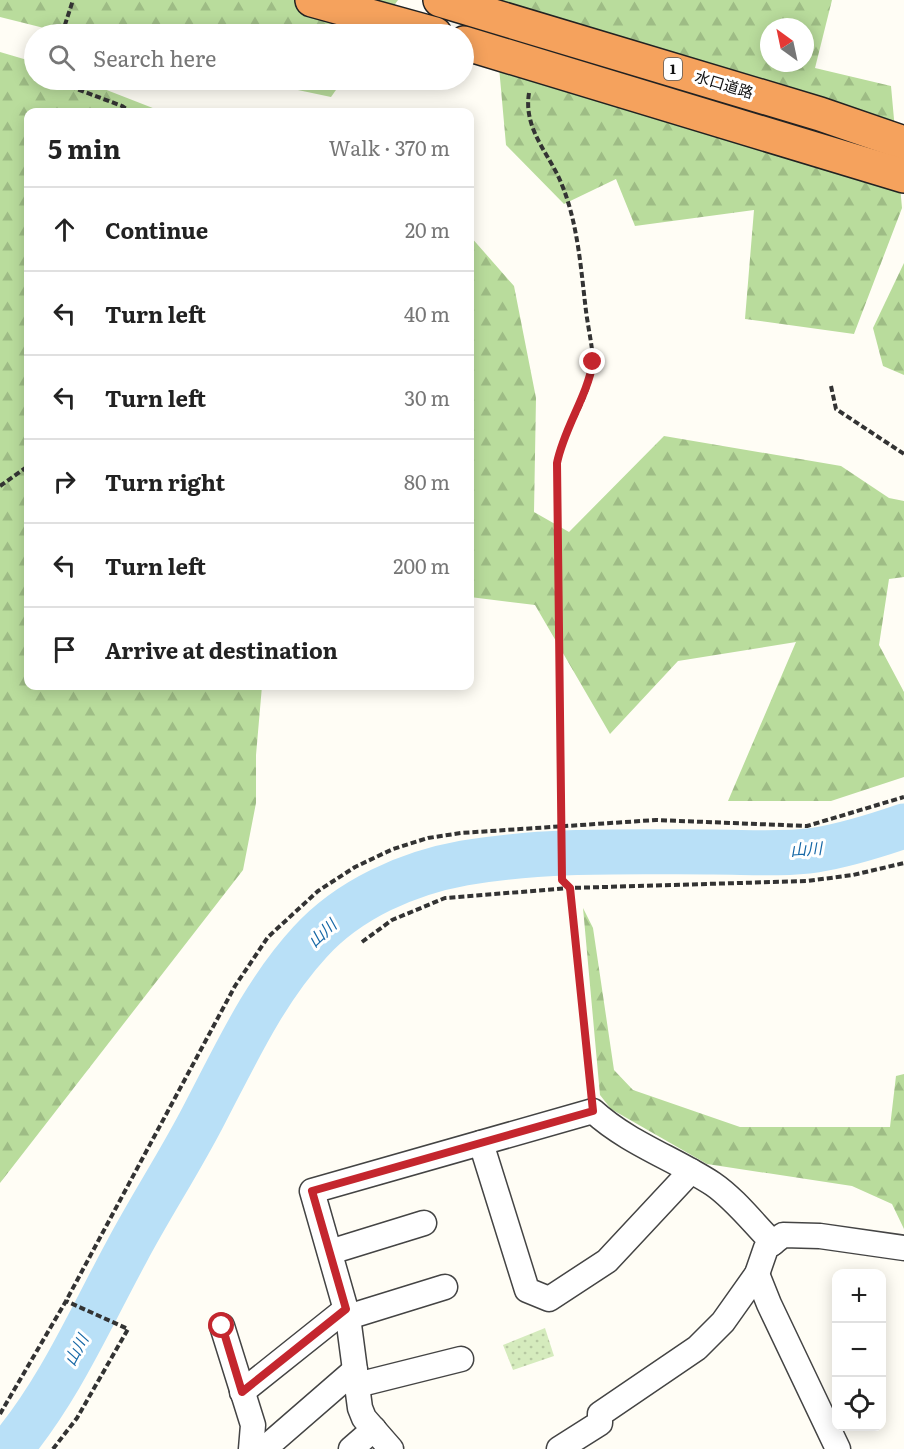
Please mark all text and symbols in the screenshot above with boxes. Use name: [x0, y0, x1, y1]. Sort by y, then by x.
north arrow: [760, 18, 814, 72]
search box: [24, 24, 474, 90]
icon: search: [45, 41, 78, 74]
text: Search here: [93, 41, 216, 74]
road number: 1: [664, 58, 682, 80]
street label: 水口道路: [692, 64, 756, 103]
text: 5 min: [48, 128, 121, 167]
text: Walk · 370 m: [329, 132, 450, 162]
icon: ahead: [48, 213, 81, 246]
text: Continue: [105, 213, 208, 246]
text: 20 m: [405, 214, 450, 244]
icon: left: [48, 297, 81, 330]
text: Turn left: [105, 297, 206, 330]
text: 40 m: [404, 298, 450, 328]
route end: [579, 348, 605, 374]
icon: left: [48, 381, 81, 414]
text: Turn left: [105, 381, 206, 414]
text: 30 m: [404, 382, 450, 412]
icon: right: [48, 465, 81, 498]
text: Turn right: [105, 465, 225, 498]
text: 80 m: [404, 466, 450, 496]
icon: left: [48, 549, 81, 582]
text: Turn left: [105, 549, 206, 582]
text: 200 m: [393, 550, 450, 580]
icon: arrive: [48, 633, 81, 666]
text: Arrive at destination: [105, 633, 338, 666]
water label: 山川: [789, 835, 825, 861]
water label: 山川: [301, 911, 343, 952]
map controls: [832, 1269, 886, 1431]
button: +: [832, 1269, 886, 1323]
route start: [208, 1312, 234, 1338]
button: −: [832, 1323, 886, 1377]
water label: 山川: [57, 1328, 94, 1369]
button: locate: [832, 1377, 886, 1431]

